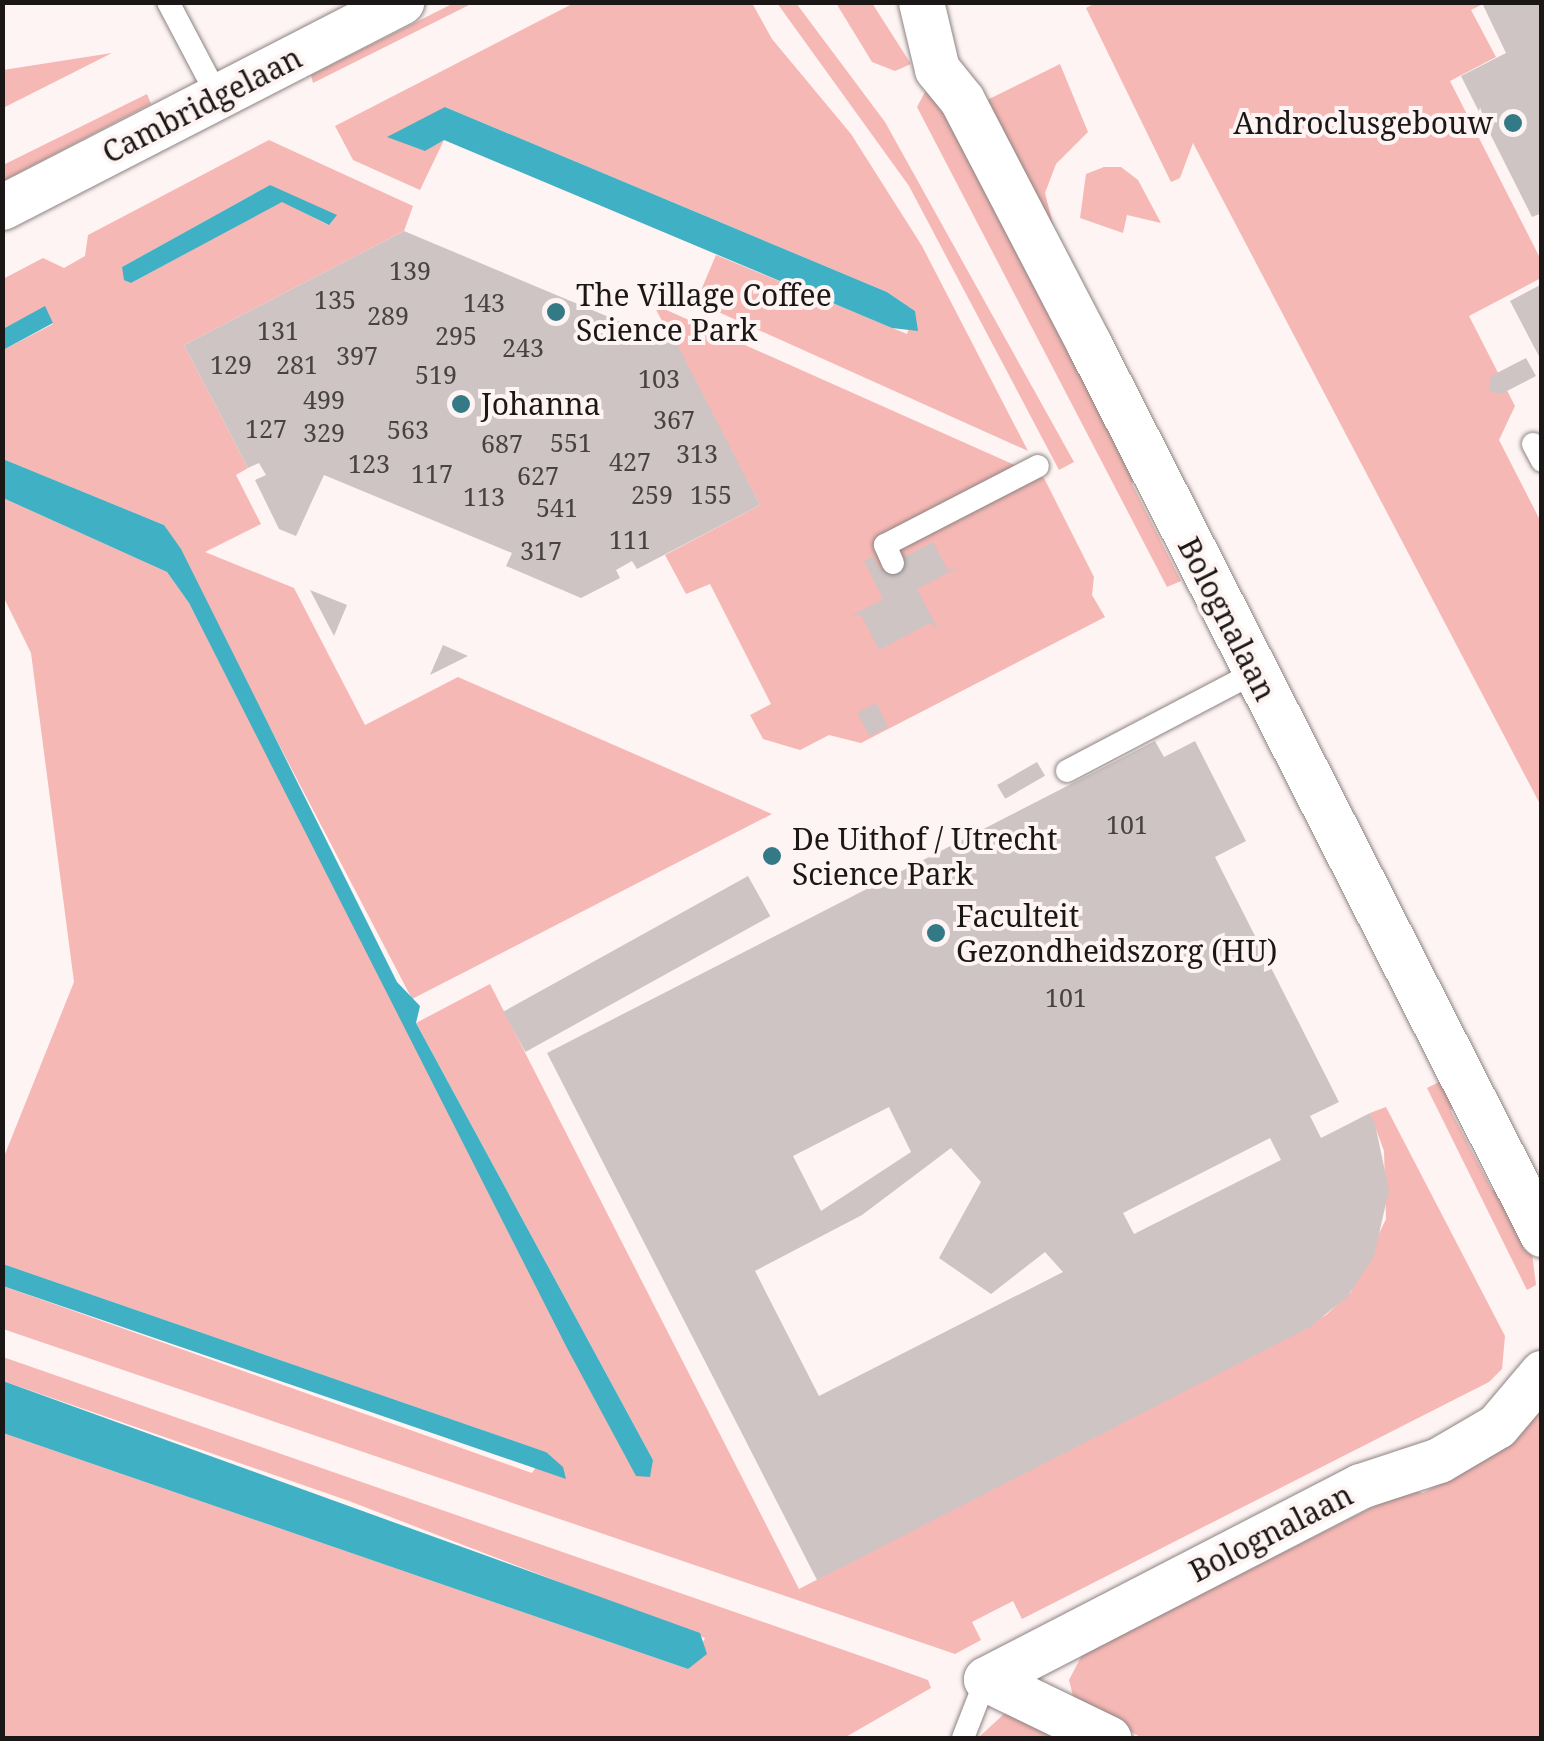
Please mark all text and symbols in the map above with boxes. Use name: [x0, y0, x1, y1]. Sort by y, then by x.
street label: Cambridgelaan: [96, 39, 308, 171]
place label: Androclusgebouw: [1233, 105, 1493, 141]
marker: Androclusgebouw: [1502, 112, 1524, 134]
house number: 139: [389, 255, 431, 285]
place label: The Village Coffee Science Park: [576, 277, 832, 348]
house number: 135: [314, 284, 356, 314]
house number: 143: [463, 287, 505, 317]
house number: 289: [367, 300, 409, 330]
marker: The Village Coffee Science Park: [545, 301, 567, 323]
house number: 131: [257, 315, 299, 345]
house number: 295: [435, 320, 477, 350]
house number: 243: [502, 332, 544, 362]
house number: 397: [336, 340, 378, 370]
house number: 129: [210, 349, 252, 379]
house number: 281: [276, 349, 318, 379]
house number: 519: [415, 359, 457, 389]
house number: 103: [638, 363, 680, 393]
house number: 499: [303, 384, 345, 414]
place label: Johanna: [481, 386, 601, 422]
marker: Johanna: [450, 393, 472, 415]
house number: 367: [653, 404, 695, 434]
house number: 127: [245, 413, 287, 443]
house number: 563: [387, 414, 429, 444]
house number: 329: [303, 417, 345, 447]
house number: 551: [550, 427, 592, 457]
house number: 687: [481, 428, 523, 458]
house number: 313: [676, 438, 718, 468]
house number: 427: [609, 446, 651, 476]
house number: 123: [348, 448, 390, 478]
house number: 117: [411, 458, 453, 488]
house number: 627: [517, 460, 559, 490]
house number: 259: [631, 479, 673, 509]
house number: 155: [690, 479, 732, 509]
house number: 113: [463, 481, 505, 511]
house number: 541: [536, 492, 578, 522]
house number: 111: [609, 524, 651, 554]
street label: Bolognalaan: [1170, 531, 1284, 707]
house number: 317: [520, 535, 562, 565]
house number: 101: [1106, 809, 1148, 839]
place label: De Uithof / Utrecht Science Park: [792, 821, 1058, 892]
marker: De Uithof / Utrecht Science Park: [761, 845, 783, 867]
place label: Faculteit Gezondheidszorg (HU): [956, 898, 1277, 968]
marker: Faculteit Gezondheidszorg (HU): [925, 922, 947, 944]
house number: 101: [1045, 982, 1087, 1012]
street label: Bolognalaan: [1183, 1476, 1359, 1590]

